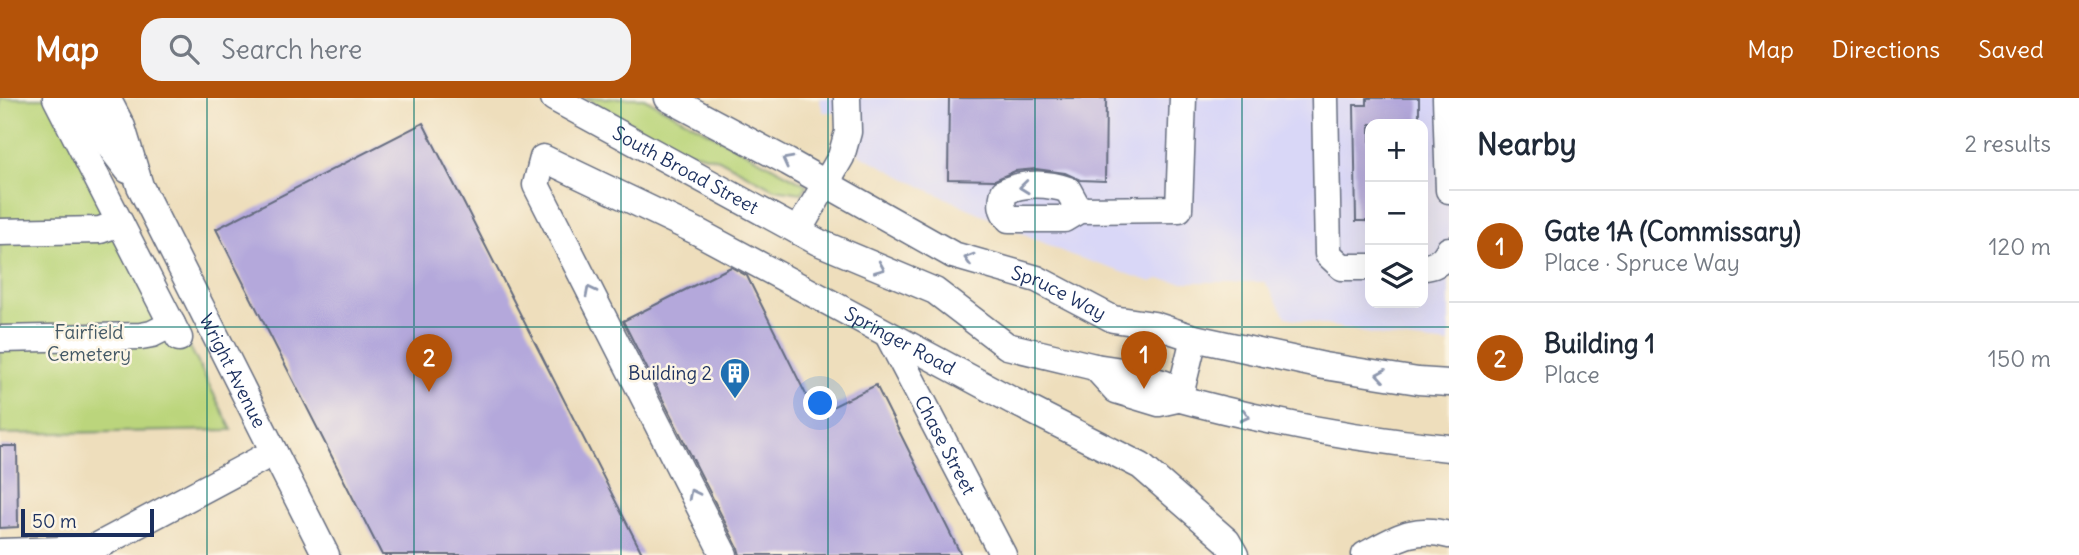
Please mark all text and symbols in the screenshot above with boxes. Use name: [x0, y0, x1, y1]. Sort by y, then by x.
search box: [141, 18, 631, 81]
text: Map: [35, 28, 99, 70]
icon: search: [165, 30, 203, 68]
text: Search here: [221, 33, 362, 66]
text: Map: [1747, 34, 1794, 64]
text: Directions: [1832, 34, 1940, 64]
text: Saved: [1978, 34, 2044, 64]
map controls: [1365, 119, 1428, 308]
button: +: [1365, 119, 1428, 182]
street label: South Broad Street: [609, 120, 763, 219]
text: Nearby: [1477, 125, 1577, 163]
text: 2 results: [1965, 129, 2051, 158]
one-way arrow: [781, 156, 794, 169]
one-way arrow: [1018, 179, 1029, 194]
button: −: [1365, 182, 1428, 245]
text: Gate 1A (Commissary): [1544, 215, 1801, 248]
text: 1: [1495, 232, 1505, 261]
text: 120 m: [1988, 232, 2051, 261]
button: layers: [1365, 245, 1428, 308]
text: Place · Spruce Way: [1544, 248, 1740, 277]
one-way arrow: [963, 253, 975, 268]
one-way arrow: [874, 260, 886, 274]
street label: Spruce Way: [1009, 260, 1110, 325]
one-way arrow: [585, 286, 599, 298]
street label: Springer Road: [841, 301, 960, 380]
street label: Wright Avenue: [194, 309, 272, 432]
park label: Fairfield Cemetery: [47, 320, 131, 366]
text: Building 1: [1544, 327, 1655, 360]
pin: 1: [1121, 331, 1167, 389]
pin: 2: [406, 334, 452, 392]
text: 2: [1494, 344, 1506, 373]
text: 150 m: [1988, 344, 2051, 373]
building icon: Building 2: [718, 356, 752, 400]
text: Place: [1544, 360, 1600, 389]
place label: Building 2: [628, 361, 712, 385]
one-way arrow: [1375, 368, 1387, 383]
your location: [803, 386, 837, 420]
street label: Chase Street: [910, 391, 981, 499]
one-way arrow: [1239, 408, 1251, 422]
one-way arrow: [687, 489, 701, 501]
scale bar: [21, 506, 154, 538]
text: 50 m: [32, 509, 77, 533]

